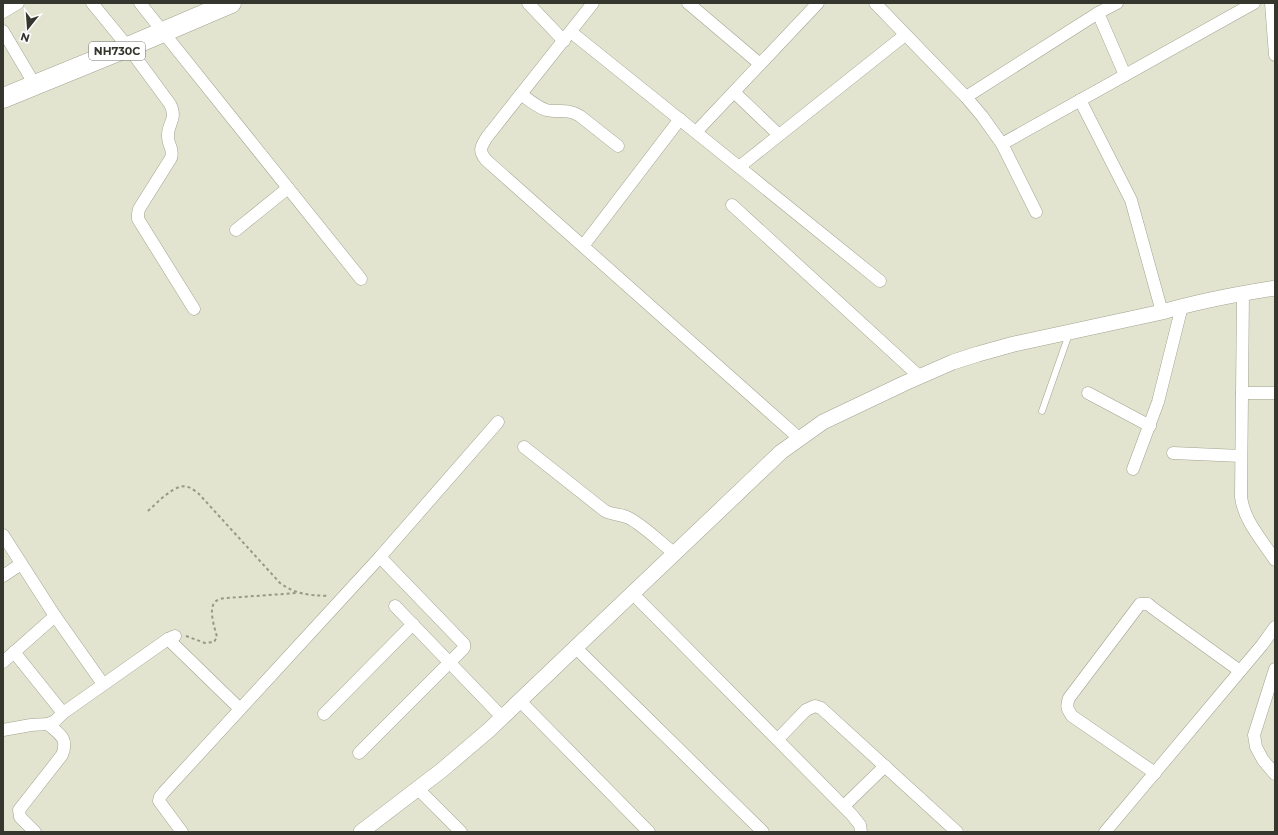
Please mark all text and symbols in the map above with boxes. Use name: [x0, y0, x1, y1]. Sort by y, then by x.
north arrow: [8, 8, 48, 48]
text: N: [19, 30, 31, 46]
road number: NH730C: [89, 42, 145, 60]

